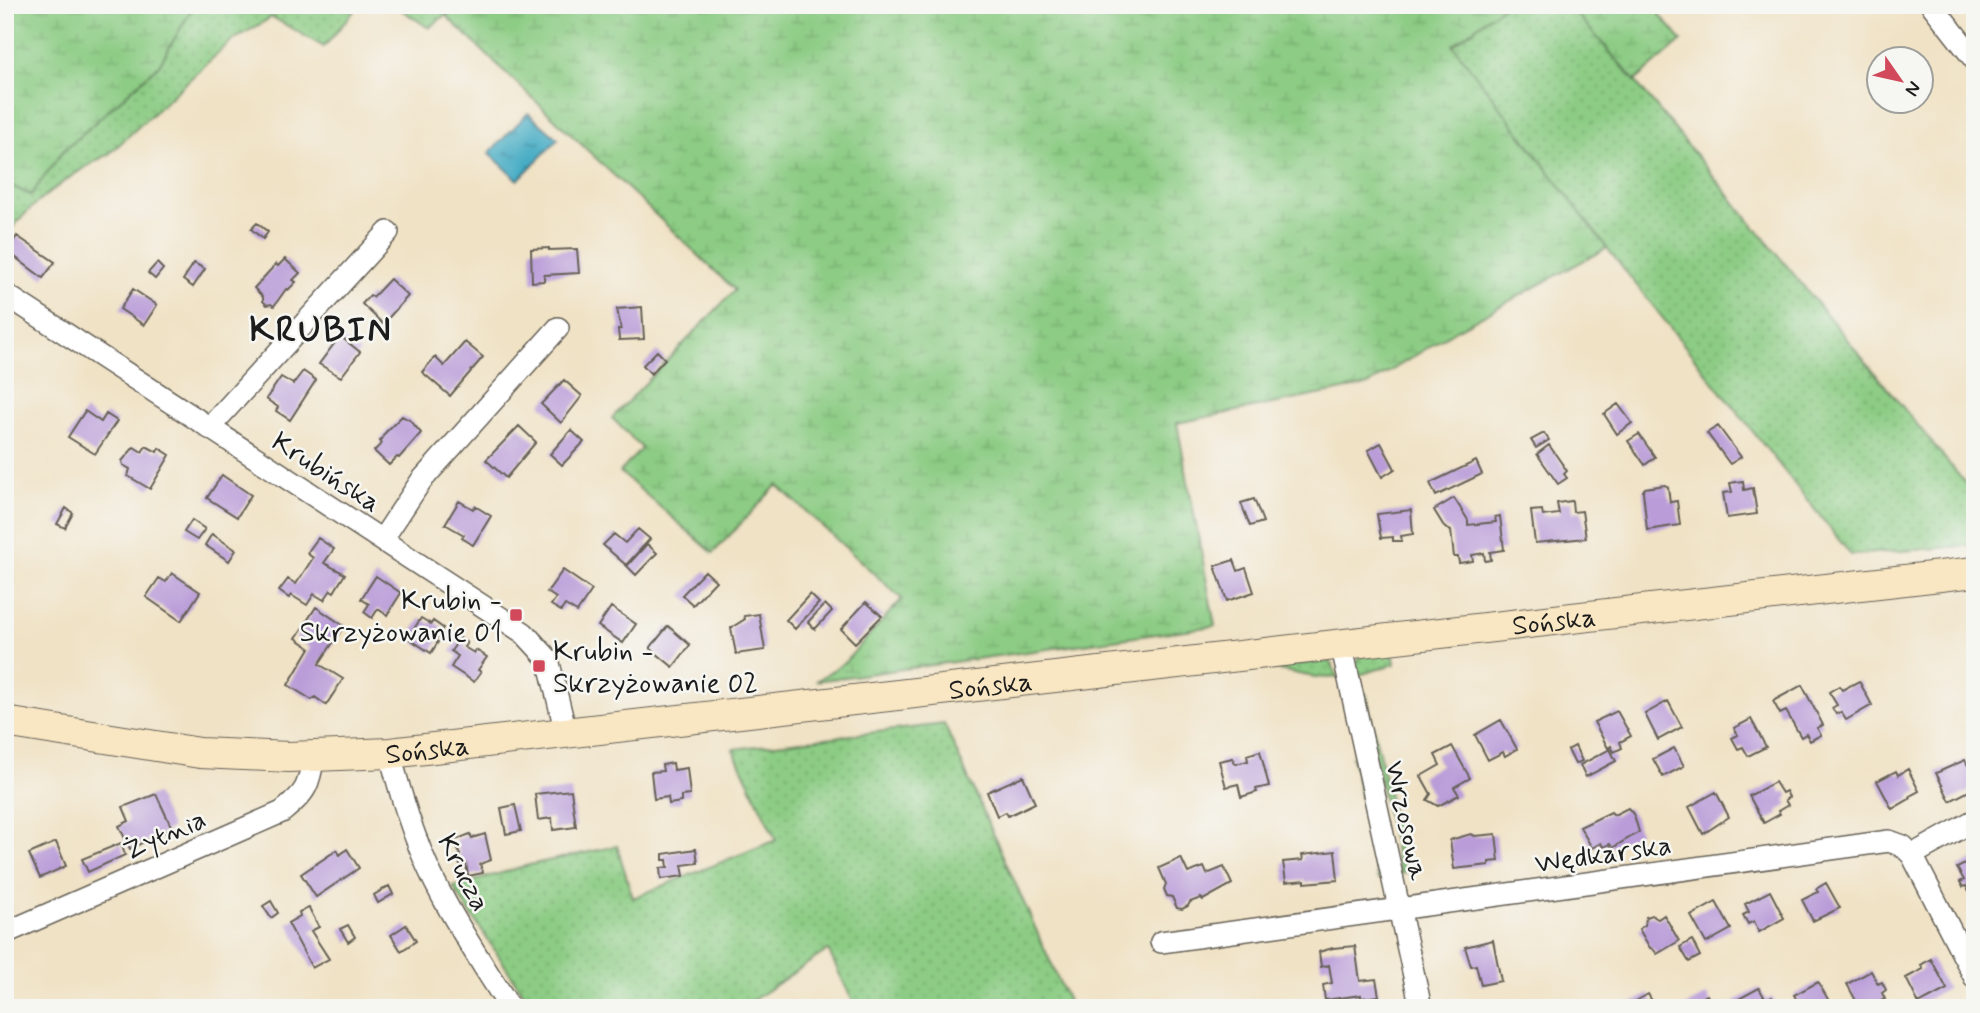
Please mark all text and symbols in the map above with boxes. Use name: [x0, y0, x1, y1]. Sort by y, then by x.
north arrow: [1864, 46, 1934, 116]
text: N: [1899, 76, 1927, 101]
district label: KRUBIN: [249, 308, 393, 354]
street label: Krubińska: [264, 424, 387, 522]
place label: Krubin - Skrzyżowanie 01: [300, 583, 502, 652]
street label: Sońska: [1510, 599, 1598, 646]
marker: Krubin - Skrzyżowanie 01: [508, 607, 524, 623]
place label: Krubin - Skrzyżowanie 02: [553, 634, 758, 703]
marker: Krubin - Skrzyżowanie 02: [531, 658, 547, 674]
street label: Sońska: [947, 664, 1035, 710]
street label: Sońska: [384, 728, 471, 774]
street label: Wrzosowa: [1375, 758, 1436, 884]
street label: Żytnia: [118, 802, 212, 871]
street label: Krucza: [428, 828, 498, 918]
street label: Wędkarska: [1533, 828, 1674, 883]

